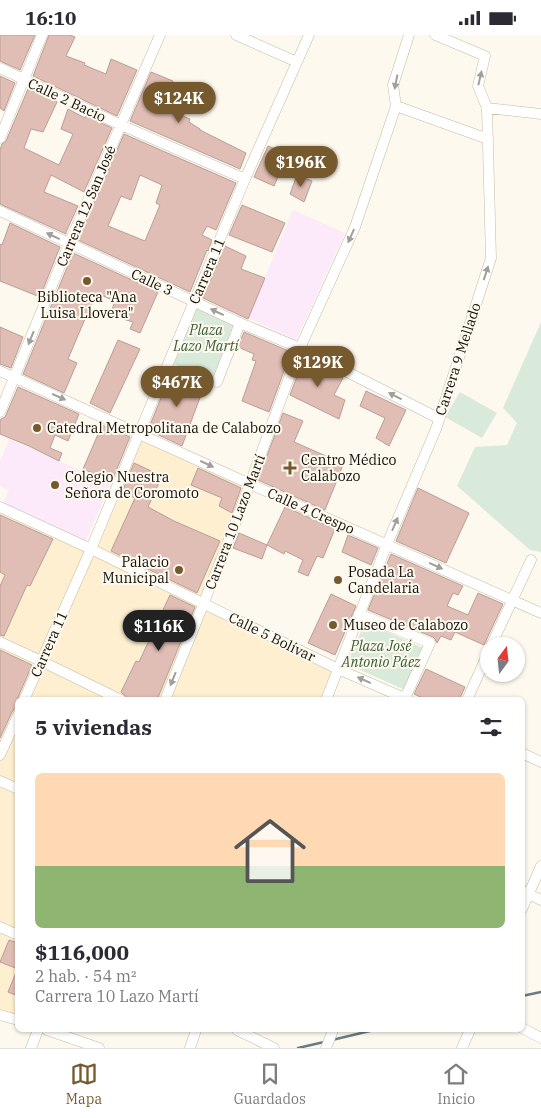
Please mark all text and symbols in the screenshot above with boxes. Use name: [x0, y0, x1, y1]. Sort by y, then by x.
text: 16:10: [25, 6, 76, 30]
one-way arrow: [476, 71, 484, 86]
street label: Calle 2 Bacio: [25, 74, 109, 126]
one-way arrow: [391, 74, 399, 90]
pin: $124K: [144, 81, 214, 124]
text: $124K: [154, 88, 204, 108]
street label: Carrera 12 San José: [52, 143, 120, 269]
pin: $196K: [266, 145, 336, 188]
text: $196K: [276, 152, 326, 172]
one-way arrow: [347, 229, 355, 243]
one-way arrow: [46, 232, 60, 240]
street label: Carrera 11: [185, 235, 229, 307]
street label: Calle 3: [128, 265, 176, 299]
one-way arrow: [482, 265, 490, 280]
marker: Biblioteca "Ana Luisa Llovera": [81, 275, 93, 287]
place label: Biblioteca "Ana Luisa Llovera": [37, 288, 137, 322]
street label: Carrera 9 Mellado: [431, 300, 485, 418]
one-way arrow: [210, 307, 224, 315]
park label: Plaza Lazo Martí: [172, 321, 239, 355]
one-way arrow: [27, 330, 34, 345]
pin: $129K: [283, 345, 353, 388]
text: $129K: [293, 352, 343, 372]
pin: $467K: [142, 365, 212, 408]
text: $467K: [152, 372, 202, 392]
one-way arrow: [388, 392, 402, 400]
one-way arrow: [52, 393, 66, 401]
place label: Catedral Metropolitana de Calabozo: [47, 419, 281, 437]
marker: Catedral Metropolitana de Calabozo: [31, 422, 43, 434]
place label: Centro Médico Calabozo: [301, 451, 397, 485]
street label: Carrera 10 Lazo Martí: [201, 452, 269, 592]
one-way arrow: [200, 460, 215, 468]
marker: Centro Médico Calabozo: [283, 461, 297, 475]
place label: Colegio Nuestra Señora de Coromoto: [65, 468, 199, 502]
marker: Colegio Nuestra Señora de Coromoto: [49, 479, 61, 491]
street label: Calle 4 Crespo: [265, 484, 357, 538]
one-way arrow: [392, 517, 400, 531]
place label: Palacio Municipal: [103, 553, 169, 587]
one-way arrow: [429, 562, 443, 570]
place label: Posada La Candelaria: [348, 563, 420, 597]
marker: Palacio Municipal: [173, 564, 185, 576]
marker: Posada La Candelaria: [332, 574, 344, 586]
street label: Carrera 11: [26, 608, 72, 680]
street label: Calle 5 Bolívar: [226, 608, 319, 666]
pin: $116K: [124, 609, 194, 652]
text: $116K: [134, 616, 184, 636]
place label: Museo de Calabozo: [343, 616, 468, 634]
marker: Museo de Calabozo: [327, 619, 339, 631]
park label: Plaza José Antonio Páez: [341, 637, 421, 671]
north arrow: [480, 637, 525, 683]
map controls: [480, 637, 525, 682]
one-way arrow: [169, 672, 177, 686]
one-way arrow: [357, 676, 371, 684]
text: 5 viviendas: [35, 713, 152, 741]
icon: filters: [477, 713, 505, 741]
icon: home: [225, 806, 315, 896]
text: $116,000: [35, 938, 129, 966]
text: 2 hab. · 54 m²: [35, 966, 137, 986]
text: Carrera 10 Lazo Martí: [35, 986, 199, 1006]
tab: Mapa: [66, 1060, 102, 1108]
tab: Guardados: [234, 1060, 306, 1108]
tab: Inicio: [437, 1060, 475, 1108]

